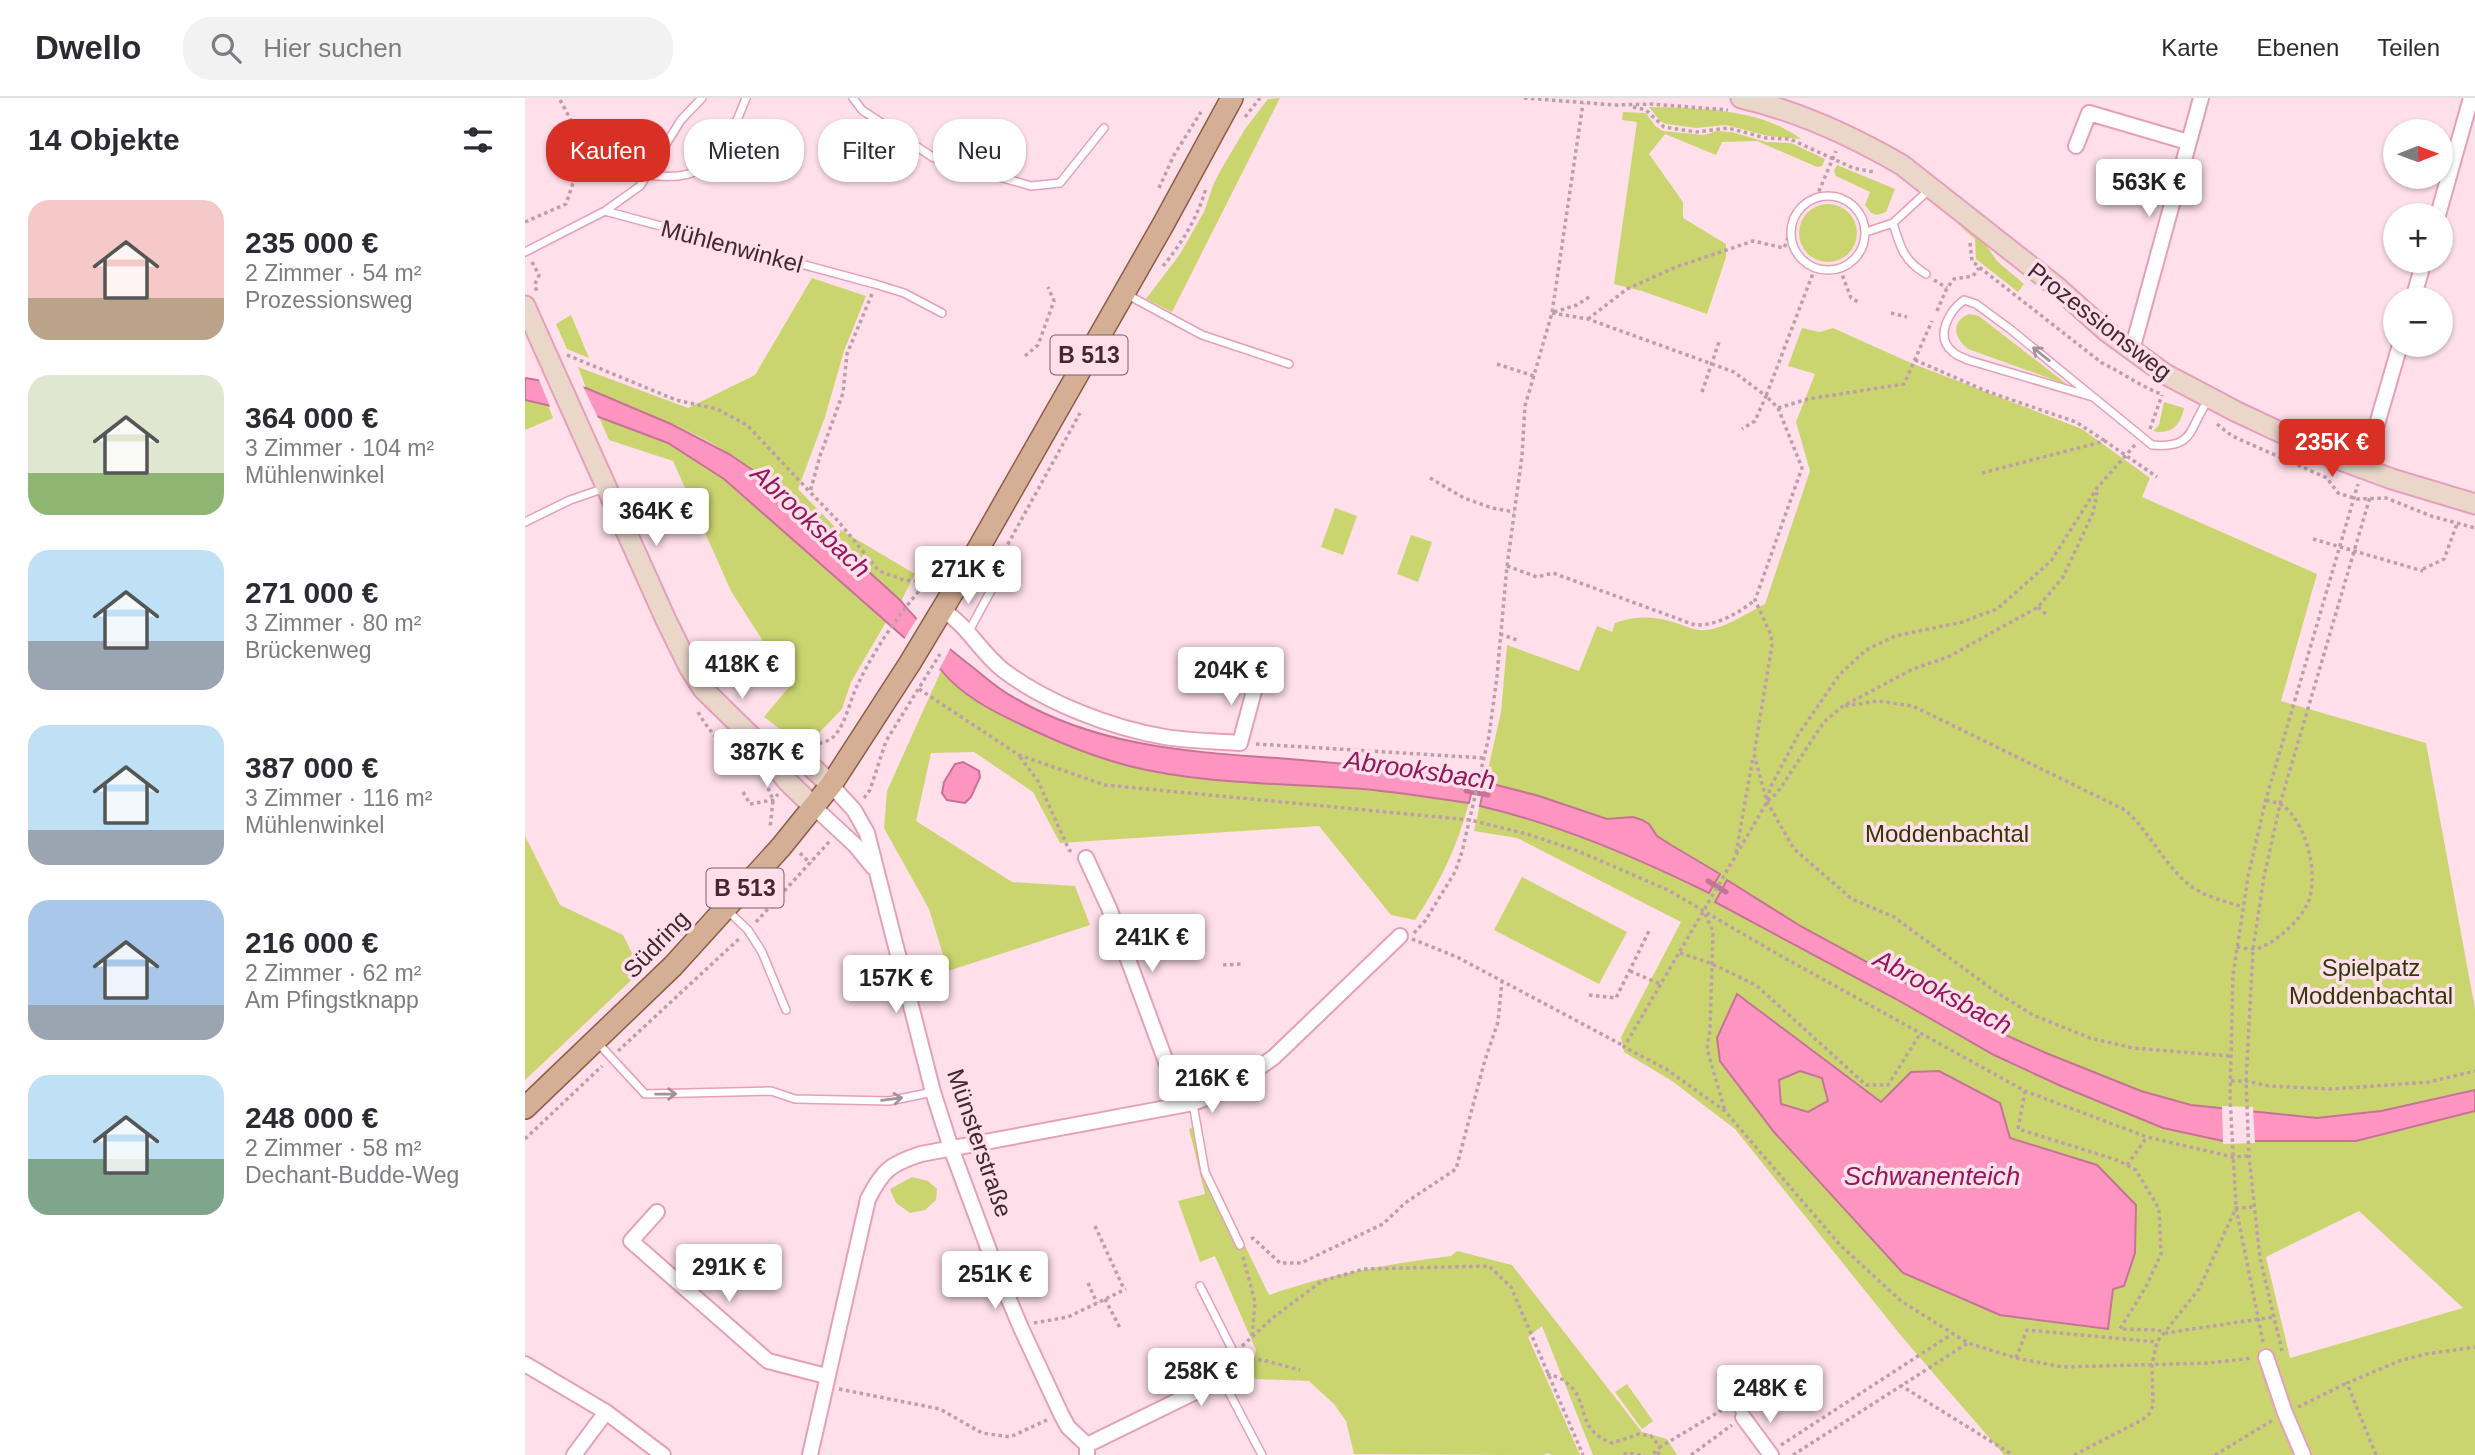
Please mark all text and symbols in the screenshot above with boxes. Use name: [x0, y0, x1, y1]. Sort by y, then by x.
search box: [183, 17, 673, 80]
text: Dwello: [35, 29, 141, 66]
icon: search: [207, 29, 245, 67]
text: Hier suchen: [263, 33, 402, 63]
text: Karte: [2161, 34, 2219, 61]
text: Ebenen: [2257, 34, 2339, 61]
text: Teilen: [2377, 34, 2440, 61]
chip: Kaufen: [546, 119, 670, 182]
chip: Mieten: [684, 119, 804, 182]
chip: Filter: [818, 119, 919, 182]
chip: Neu: [933, 119, 1026, 182]
north arrow: [2383, 119, 2453, 189]
map controls: [2383, 119, 2453, 357]
icon: filters: [459, 121, 497, 159]
text: 14 Objekte: [28, 123, 180, 156]
pin: 563K €: [2092, 159, 2206, 219]
text: 563K €: [2112, 169, 2186, 195]
button: +: [2383, 203, 2453, 273]
street label: Mühlenwinkel: [658, 214, 806, 278]
text: 235 000 €: [245, 226, 378, 259]
icon: home: [84, 228, 168, 312]
street label: Prozessionsweg: [2023, 257, 2177, 385]
text: 2 Zimmer · 54 m²: [245, 260, 421, 286]
text: Prozessionsweg: [245, 287, 412, 313]
button: −: [2383, 287, 2453, 357]
road number: B 513: [1051, 336, 1127, 374]
one-way arrow: [2032, 346, 2050, 361]
text: 364 000 €: [245, 401, 378, 434]
icon: home: [84, 403, 168, 487]
pin: 235K €: [2275, 420, 2389, 479]
text: 235K €: [2295, 429, 2369, 455]
text: 3 Zimmer · 104 m²: [245, 435, 434, 461]
water label: Abrooksbach: [744, 457, 877, 584]
text: Mühlenwinkel: [245, 462, 384, 488]
pin: 364K €: [599, 489, 713, 548]
text: 364K €: [619, 498, 693, 524]
pin: 271K €: [911, 546, 1025, 606]
text: 271K €: [931, 556, 1005, 582]
text: 271 000 €: [245, 576, 378, 609]
icon: home: [84, 578, 168, 662]
text: 3 Zimmer · 80 m²: [245, 610, 421, 636]
text: Brückenweg: [245, 637, 372, 663]
pin: 418K €: [685, 642, 799, 701]
pin: 204K €: [1174, 648, 1288, 707]
text: 418K €: [705, 651, 779, 677]
text: 204K €: [1194, 657, 1268, 683]
pin: 387K €: [710, 730, 824, 789]
text: 387K €: [730, 739, 804, 765]
water label: Abrooksbach: [1341, 744, 1497, 795]
text: 387 000 €: [245, 751, 378, 784]
icon: home: [84, 753, 168, 837]
text: 3 Zimmer · 116 m²: [245, 785, 432, 811]
text: Mühlenwinkel: [245, 812, 384, 838]
park label: Moddenbachtal: [1865, 820, 2029, 847]
road number: B 513: [707, 868, 783, 908]
street label: Südring: [618, 905, 694, 983]
pin: 241K €: [1095, 914, 1209, 974]
text: 241K €: [1115, 924, 1189, 950]
text: 216 000 €: [245, 926, 378, 959]
icon: home: [84, 928, 168, 1012]
water label: Abrooksbach: [1867, 942, 2017, 1041]
park label: Spielpatz Moddenbachtal: [2289, 954, 2453, 1009]
pin: 157K €: [839, 956, 953, 1015]
text: 2 Zimmer · 62 m²: [245, 960, 421, 986]
text: 157K €: [859, 965, 933, 991]
text: Am Pfingstknapp: [245, 987, 419, 1013]
pin: 216K €: [1155, 1056, 1269, 1115]
street label: Münsterstraße: [942, 1065, 1018, 1221]
text: 216K €: [1175, 1065, 1249, 1091]
one-way arrow: [654, 1087, 677, 1101]
one-way arrow: [880, 1093, 902, 1106]
text: 248 000 €: [245, 1101, 378, 1134]
icon: home: [84, 1103, 168, 1187]
text: 2 Zimmer · 58 m²: [245, 1135, 421, 1161]
water label: Schwanenteich: [1844, 1161, 2020, 1191]
text: Dechant-Budde-Weg: [245, 1162, 459, 1188]
pin: 291K €: [672, 1244, 786, 1304]
pin: 251K €: [938, 1252, 1052, 1311]
text: 291K €: [692, 1254, 766, 1280]
text: 251K €: [958, 1261, 1032, 1287]
pin: 258K €: [1144, 1348, 1258, 1408]
text: 258K €: [1164, 1358, 1238, 1384]
pin: 248K €: [1713, 1366, 1827, 1425]
text: 248K €: [1733, 1375, 1807, 1401]

